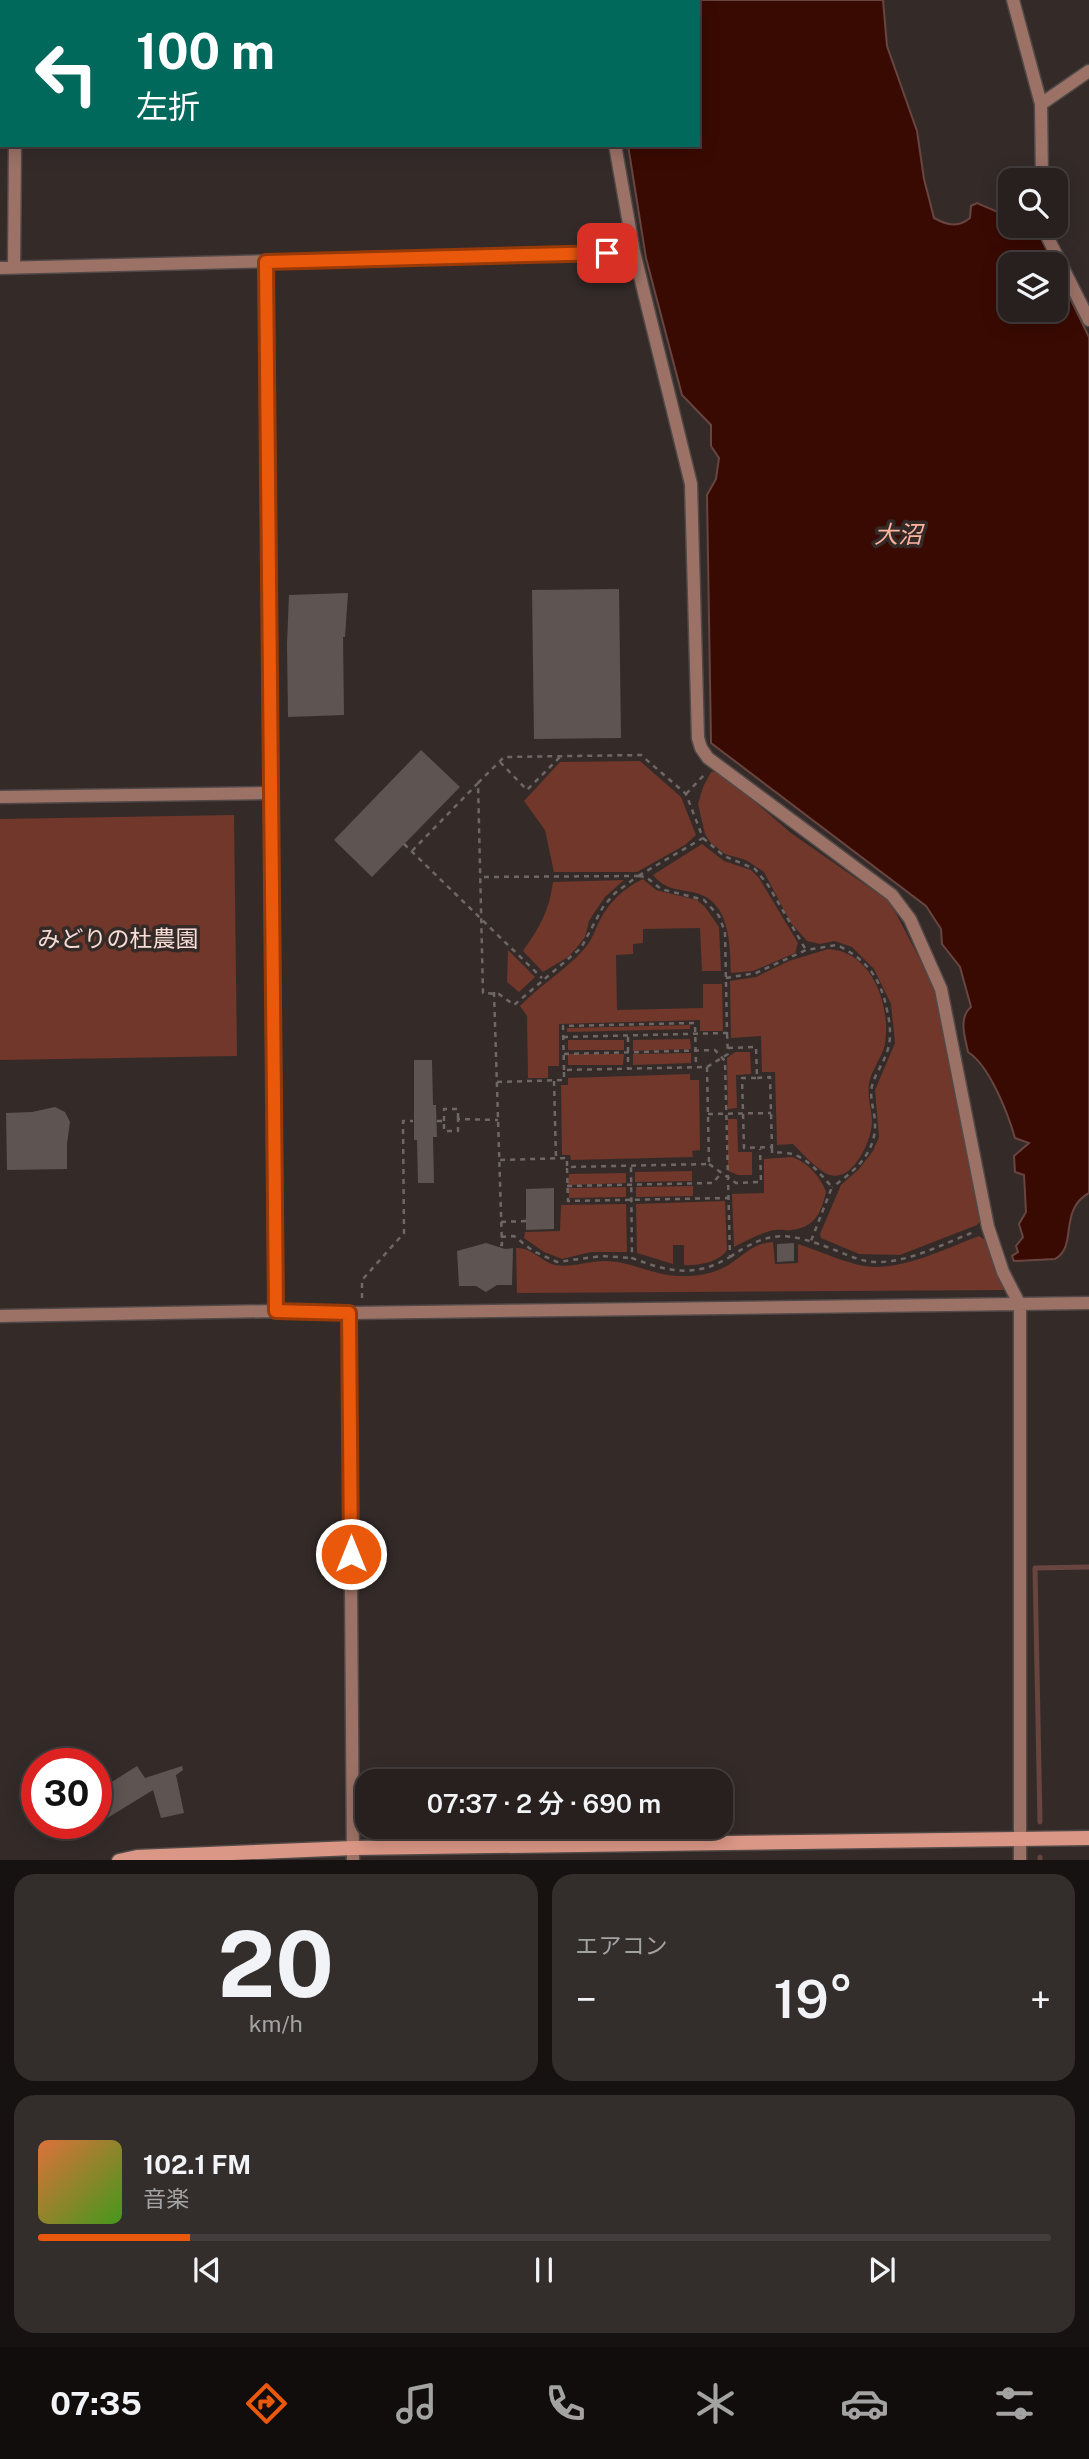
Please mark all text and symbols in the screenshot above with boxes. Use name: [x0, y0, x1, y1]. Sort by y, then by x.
text: 100 m: [136, 22, 275, 80]
icon: left: [21, 28, 112, 119]
text: 左折: [136, 88, 200, 125]
map controls: [998, 168, 1068, 322]
button: search: [998, 168, 1068, 238]
pin: [577, 223, 637, 283]
icon: arrive: [588, 234, 626, 272]
button: layers: [998, 252, 1068, 322]
water label: 大沼: [874, 520, 925, 548]
park label: みどりの杜農園: [38, 925, 199, 952]
position arrow: [314, 1517, 388, 1591]
speed limit sign: 30: [21, 1748, 112, 1839]
text: 07:37 · 2 分 · 690 m: [427, 1788, 661, 1819]
text: 20: [218, 1911, 334, 2017]
text: エアコン: [576, 1932, 668, 1959]
text: 19°: [773, 1969, 853, 2030]
text: −: [576, 1977, 597, 2022]
text: +: [1030, 1977, 1051, 2022]
text: km/h: [249, 2010, 303, 2037]
text: 102.1 FM: [143, 2149, 251, 2180]
text: 音楽: [143, 2185, 189, 2212]
icon: previous: [188, 2251, 226, 2289]
icon: pause: [525, 2251, 563, 2289]
icon: next: [863, 2251, 901, 2289]
icon: directions: [242, 2379, 291, 2428]
icon: music: [392, 2379, 441, 2428]
icon: phone: [541, 2379, 590, 2428]
icon: climate: [691, 2379, 740, 2428]
icon: car: [840, 2379, 889, 2428]
icon: filters: [990, 2379, 1039, 2428]
text: 07:35: [50, 2385, 142, 2422]

